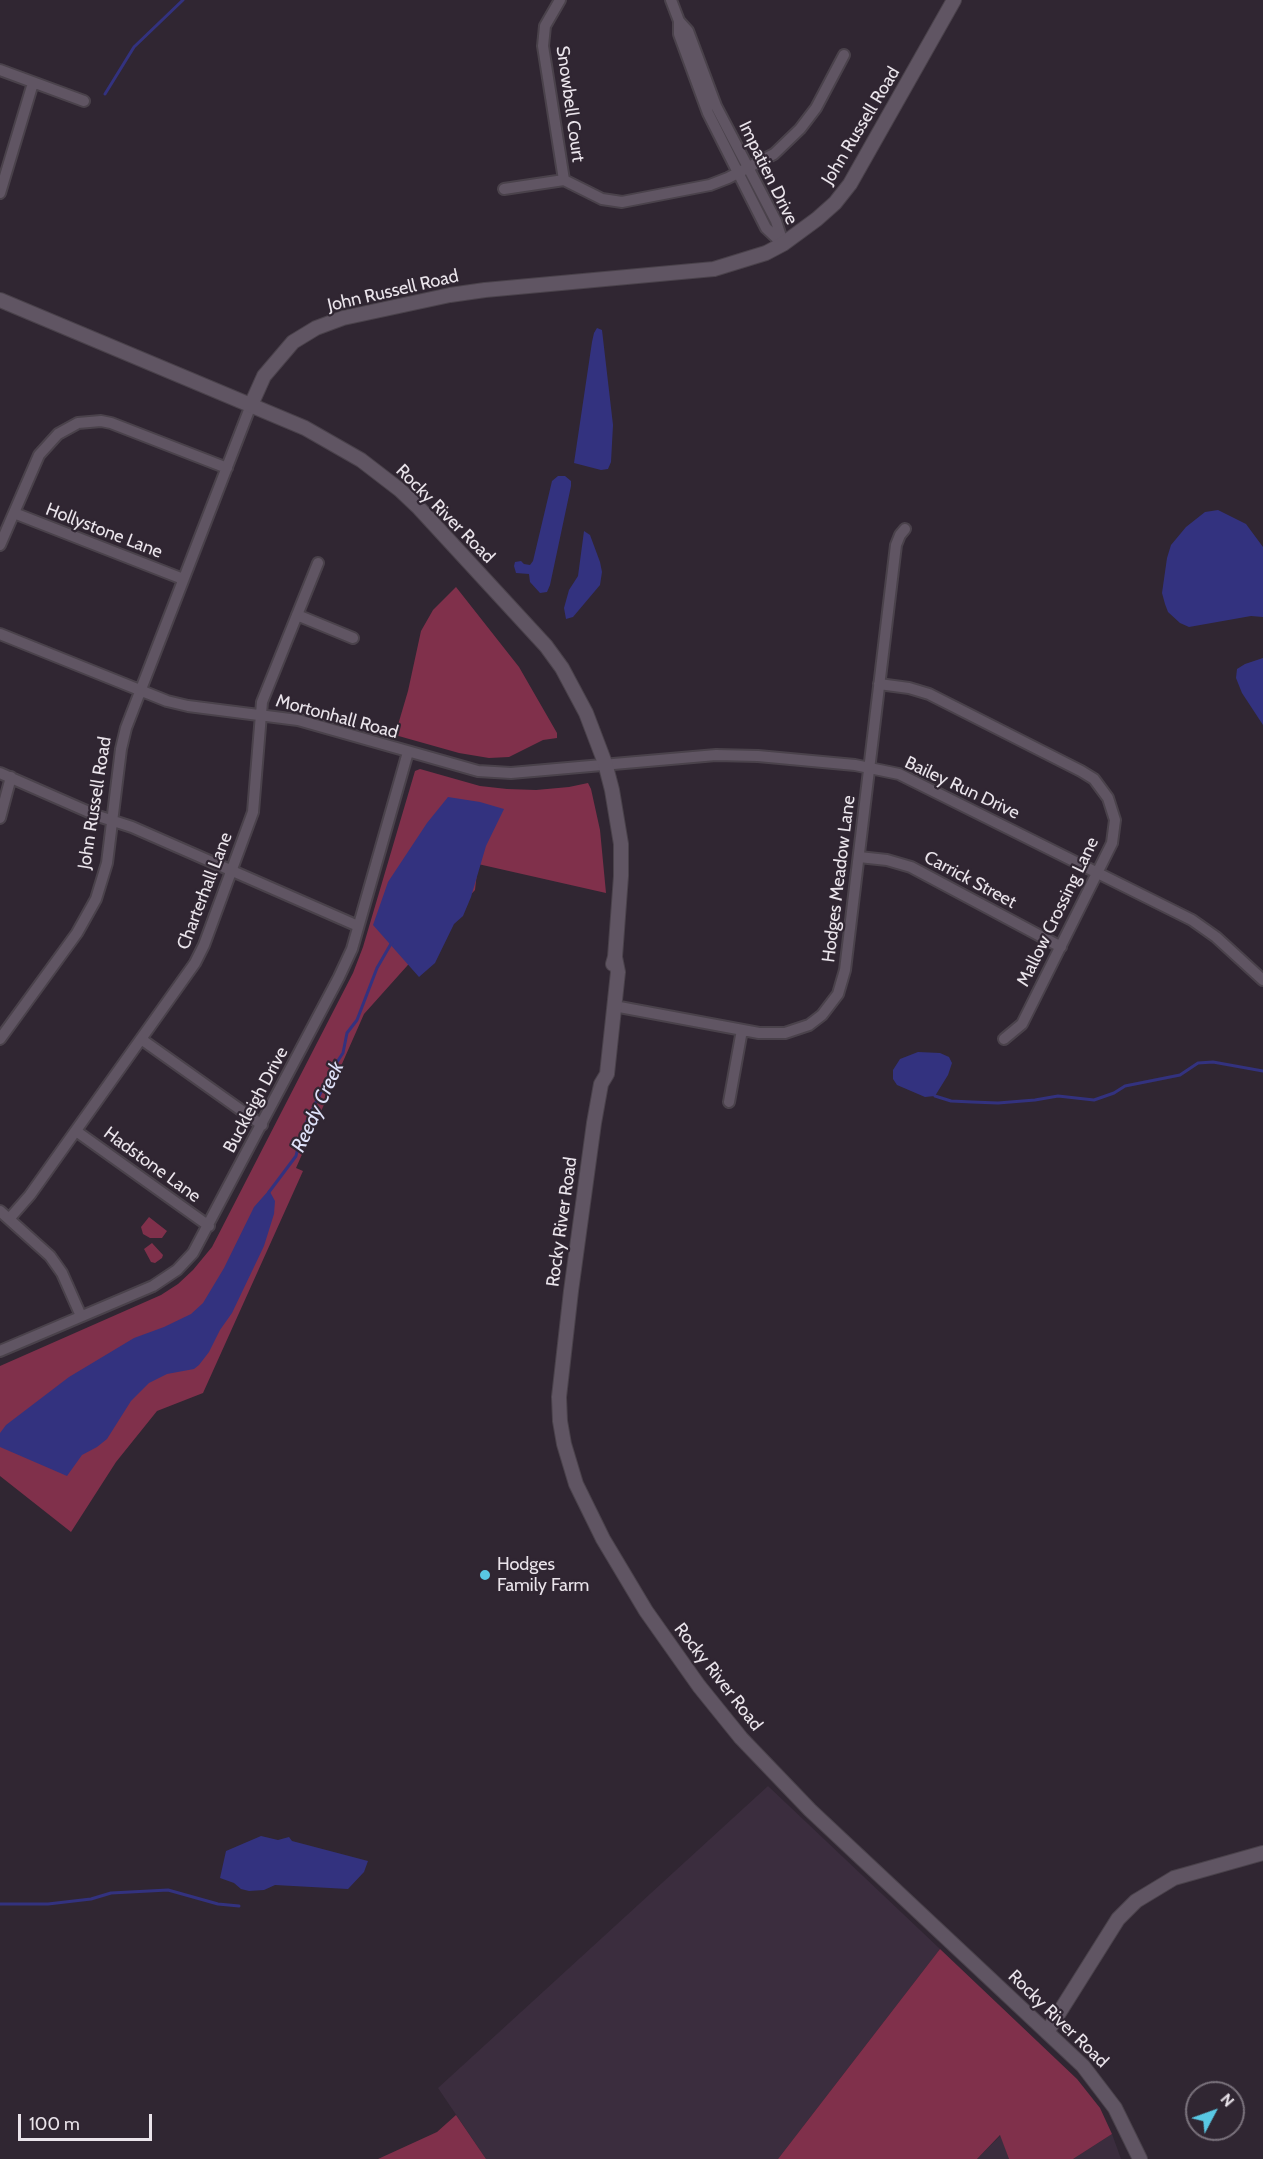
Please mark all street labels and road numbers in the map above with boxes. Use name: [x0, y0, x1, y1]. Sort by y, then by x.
street label: Snowbell Court: [551, 45, 589, 163]
street label: John Russell Road: [817, 63, 905, 189]
street label: Impatien Drive: [734, 118, 802, 228]
street label: John Russell Road: [325, 265, 461, 317]
street label: Rocky River Road: [391, 460, 499, 568]
street label: Hollystone Lane: [43, 499, 165, 563]
street label: Mortonhall Road: [273, 690, 401, 744]
street label: John Russell Road: [74, 735, 116, 871]
street label: Bailey Run Drive: [901, 752, 1023, 824]
street label: Hodges Meadow Lane: [818, 794, 860, 964]
street label: Charterhall Lane: [173, 829, 237, 953]
street label: Mallow Crossing Lane: [1012, 834, 1104, 990]
street label: Carrick Street: [920, 847, 1020, 913]
street label: Buckleigh Drive: [219, 1043, 293, 1157]
street label: Hadstone Lane: [99, 1123, 205, 1207]
street label: Rocky River Road: [542, 1156, 582, 1288]
street label: Rocky River Road: [669, 1619, 767, 1735]
street label: Rocky River Road: [1003, 1966, 1113, 2072]

